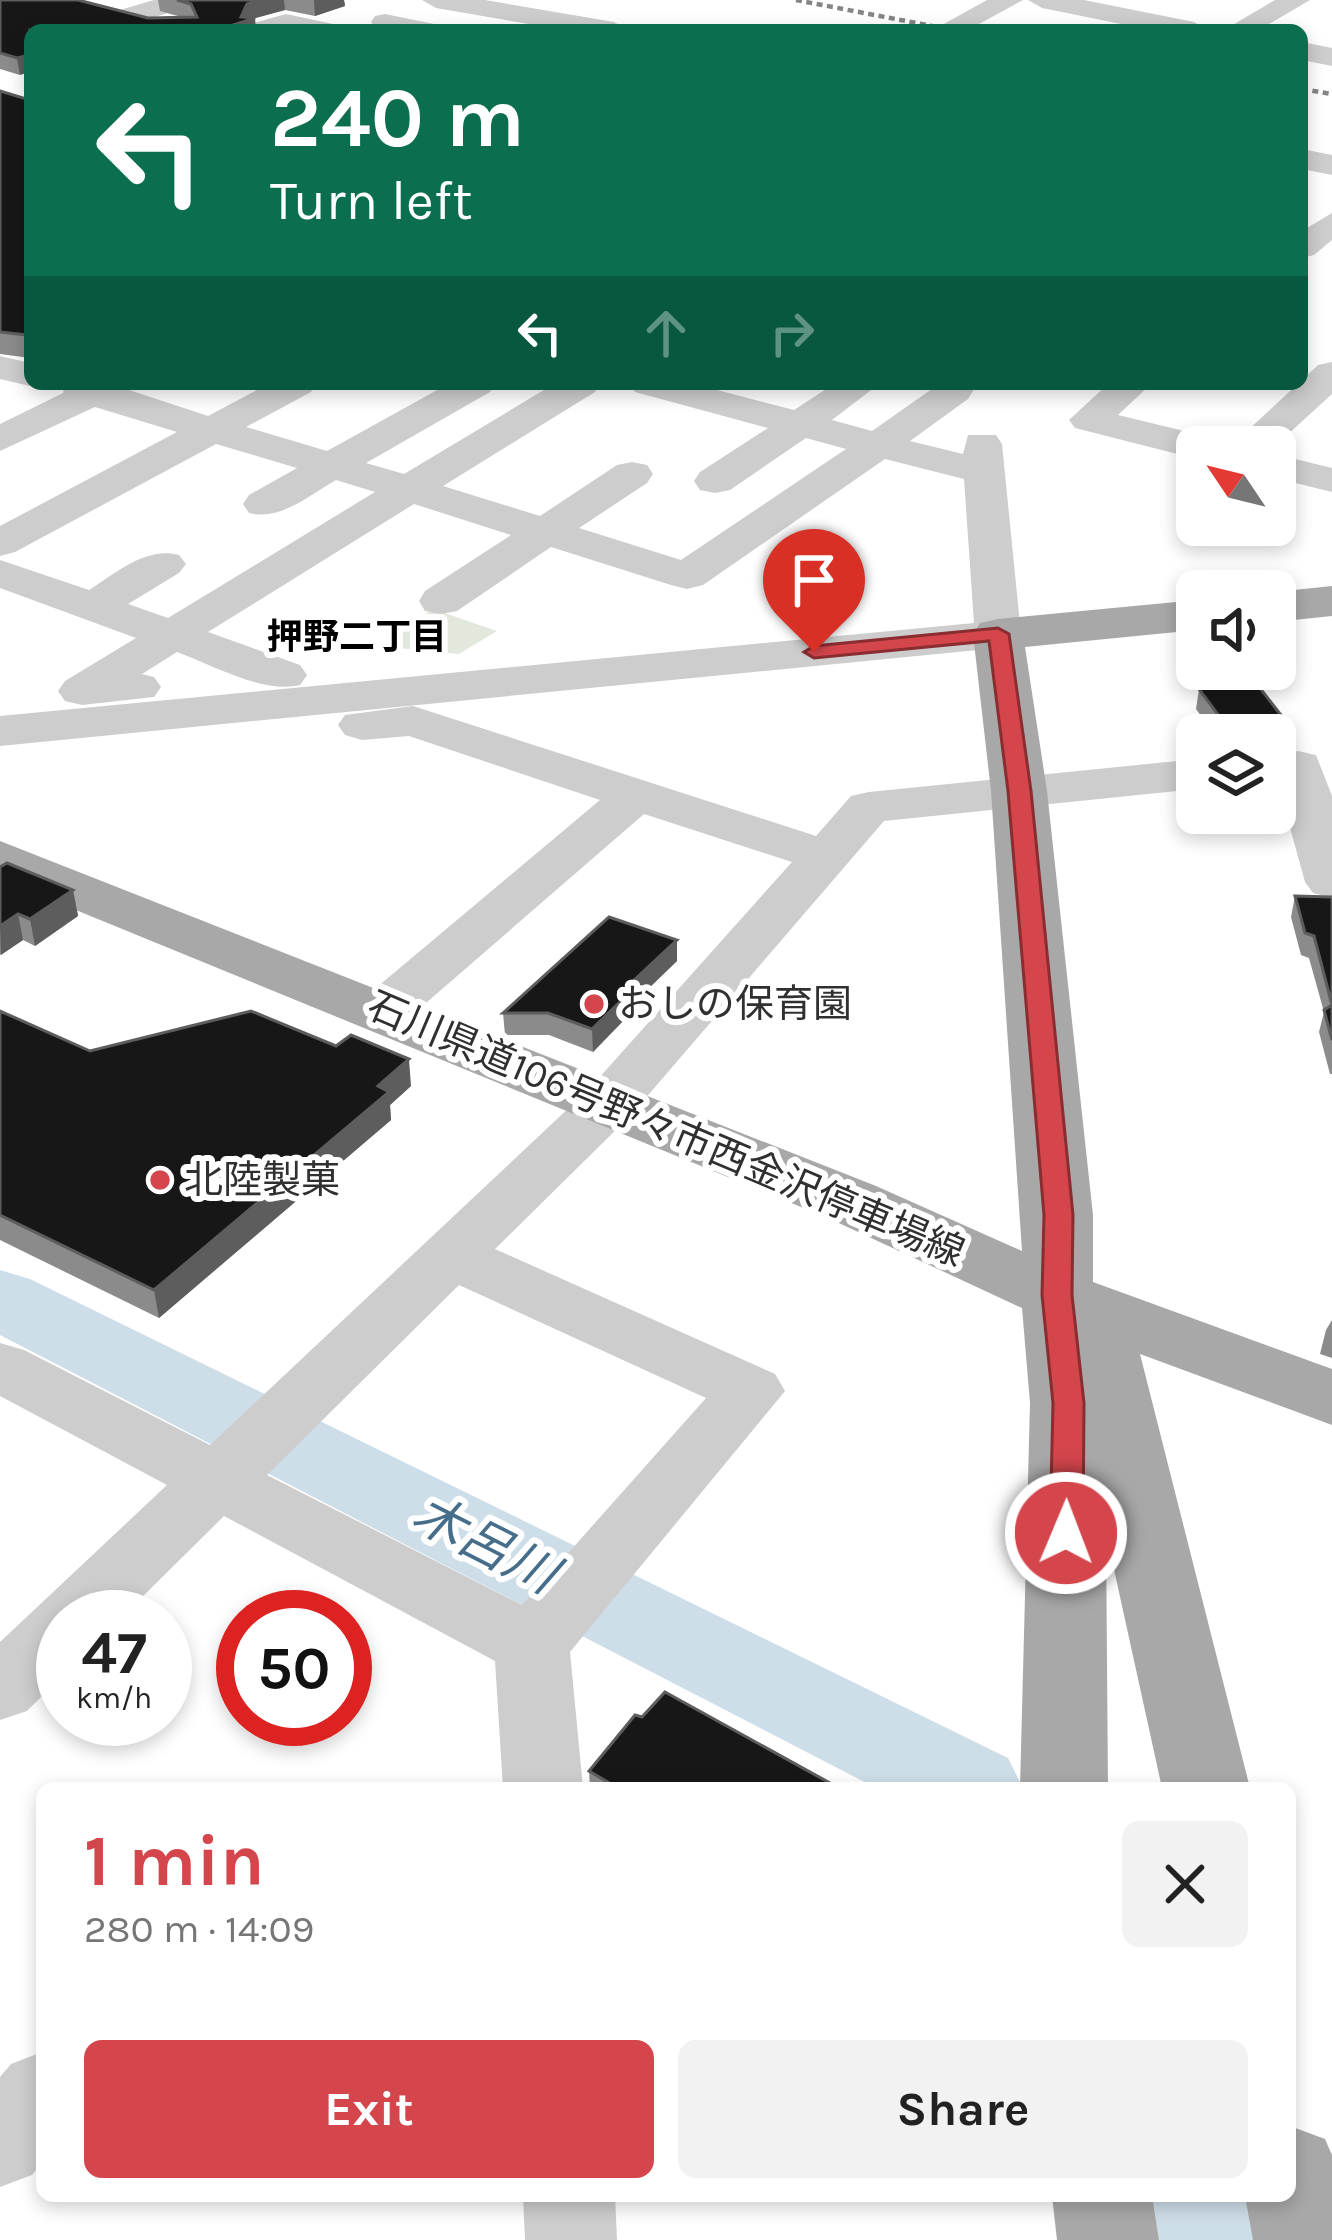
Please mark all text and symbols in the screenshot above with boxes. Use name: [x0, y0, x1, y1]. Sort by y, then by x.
text: 240 m: [270, 69, 525, 167]
icon: left: [72, 72, 228, 228]
text: Turn left: [270, 169, 473, 233]
icon: left: [507, 300, 573, 366]
icon: ahead: [633, 300, 699, 366]
icon: right: [759, 300, 825, 366]
north arrow: [1176, 426, 1296, 546]
map controls: [1176, 426, 1296, 834]
pin: [763, 529, 865, 652]
icon: arrive: [781, 547, 847, 613]
button: sound: [1176, 570, 1296, 690]
district label: 押野二丁目: [267, 616, 447, 658]
button: layers: [1176, 714, 1296, 834]
place label: おしの保育園: [618, 981, 852, 1027]
street label: 石川県道106号野々市西金沢停車場線: [361, 982, 971, 1276]
marker: おしの保育園: [581, 991, 607, 1017]
place label: 北陸製菓: [184, 1157, 340, 1203]
marker: 北陸製菓: [147, 1167, 173, 1193]
position arrow: [1003, 1470, 1129, 1596]
water label: 木呂川: [403, 1483, 571, 1608]
speed limit sign: 50: [216, 1590, 372, 1746]
text: 47: [81, 1618, 147, 1688]
text: km/h: [76, 1680, 152, 1716]
text: 1 min: [84, 1819, 265, 1903]
button: close: [1122, 1821, 1248, 1947]
text: 280 m · 14:09: [84, 1906, 314, 1952]
button: Exit: [84, 2040, 654, 2178]
button: Share: [678, 2040, 1248, 2178]

